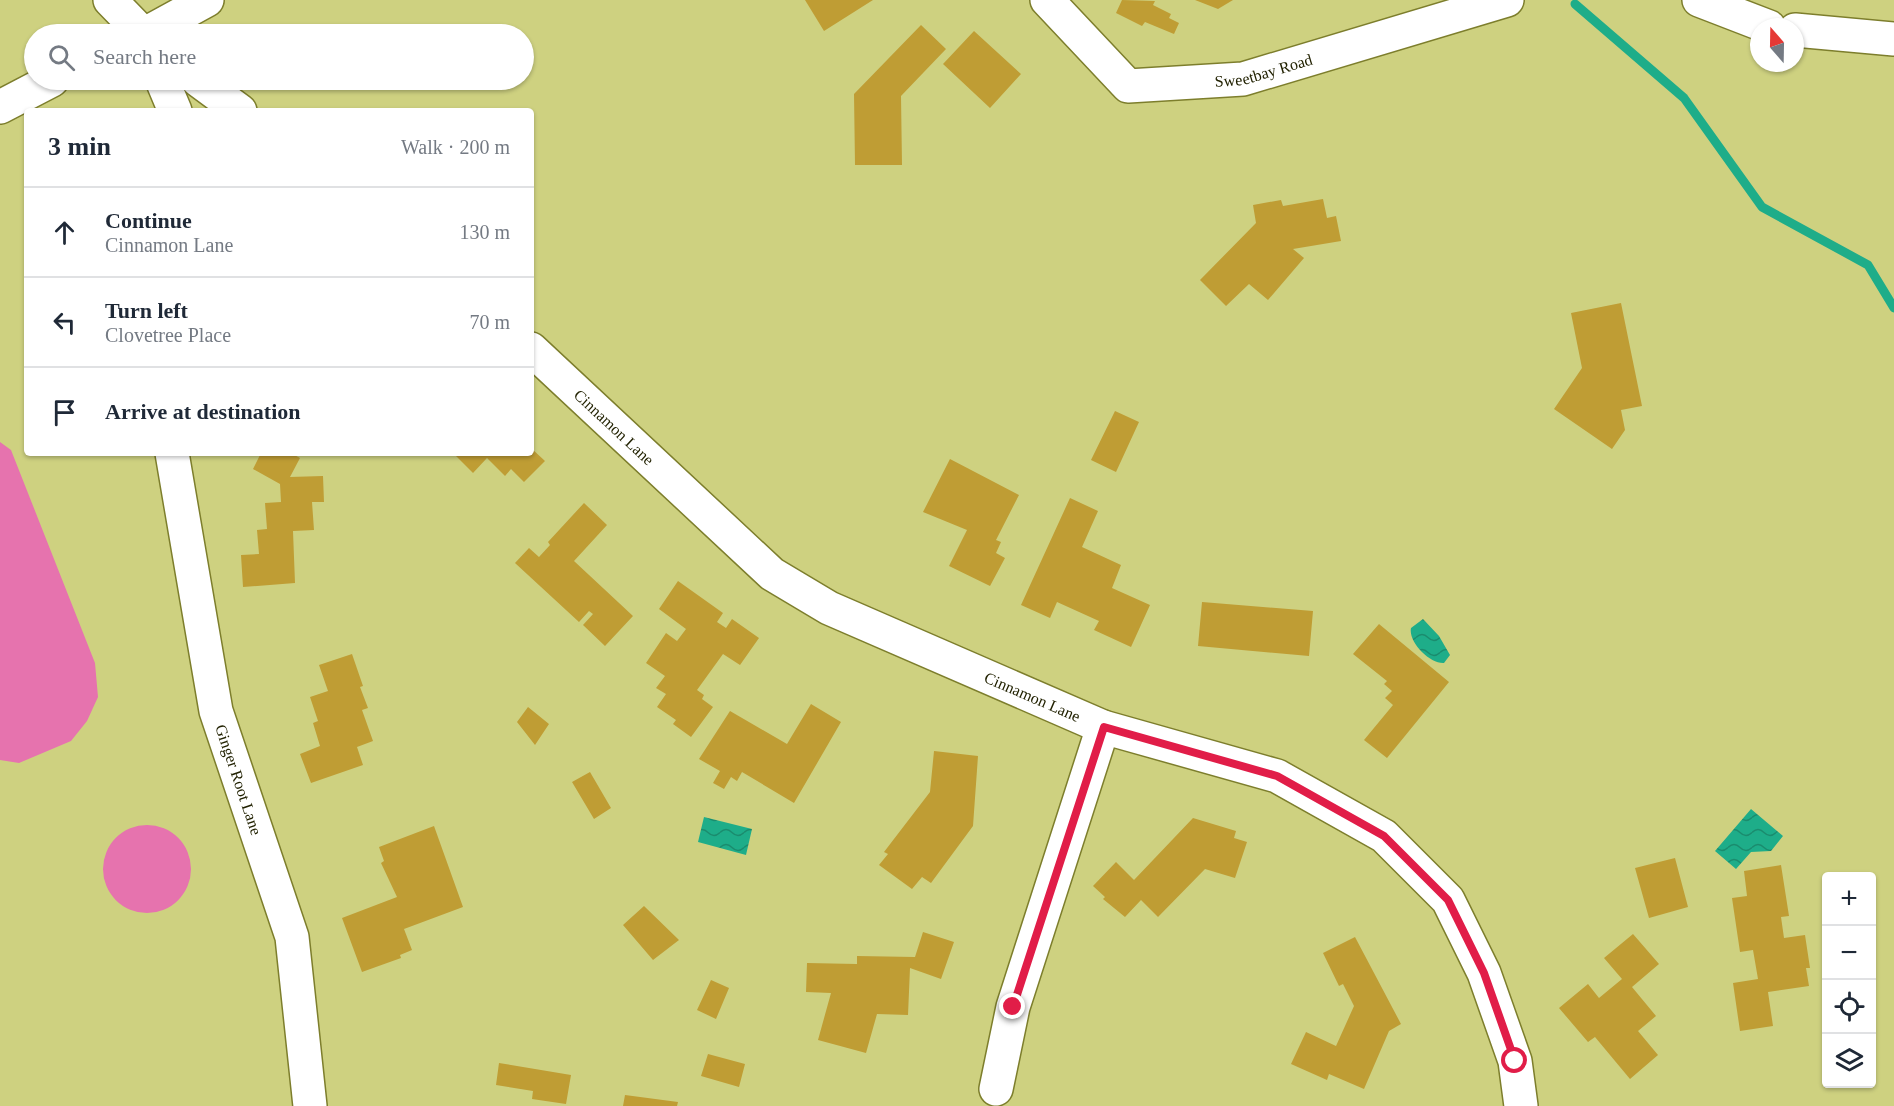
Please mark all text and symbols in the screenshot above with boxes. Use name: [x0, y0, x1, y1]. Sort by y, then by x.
north arrow: [1750, 18, 1804, 72]
search box: [24, 24, 534, 90]
icon: search: [45, 41, 78, 74]
text: Search here: [93, 44, 196, 69]
street label: Sweetbay Road: [1214, 51, 1314, 90]
text: 3 min: [48, 132, 111, 161]
text: Walk · 200 m: [401, 136, 510, 158]
text: Continue: [105, 208, 192, 233]
icon: ahead: [48, 216, 81, 249]
text: 130 m: [459, 221, 510, 243]
text: Cinnamon Lane: [105, 234, 233, 256]
text: Turn left: [105, 298, 188, 323]
icon: left: [48, 306, 81, 339]
text: 70 m: [469, 311, 510, 333]
text: Clovetree Place: [105, 324, 231, 346]
street label: Cinnamon Lane: [571, 386, 657, 468]
icon: arrive: [48, 396, 81, 429]
text: Arrive at destination: [105, 399, 301, 424]
street label: Cinnamon Lane: [982, 669, 1083, 725]
street label: Ginger Root Lane: [212, 722, 265, 837]
map controls: [1822, 872, 1876, 1088]
button: +: [1822, 872, 1876, 926]
button: −: [1822, 926, 1876, 980]
button: locate: [1822, 980, 1876, 1034]
route end: [999, 993, 1025, 1019]
button: layers: [1822, 1034, 1876, 1088]
route start: [1501, 1047, 1527, 1073]

